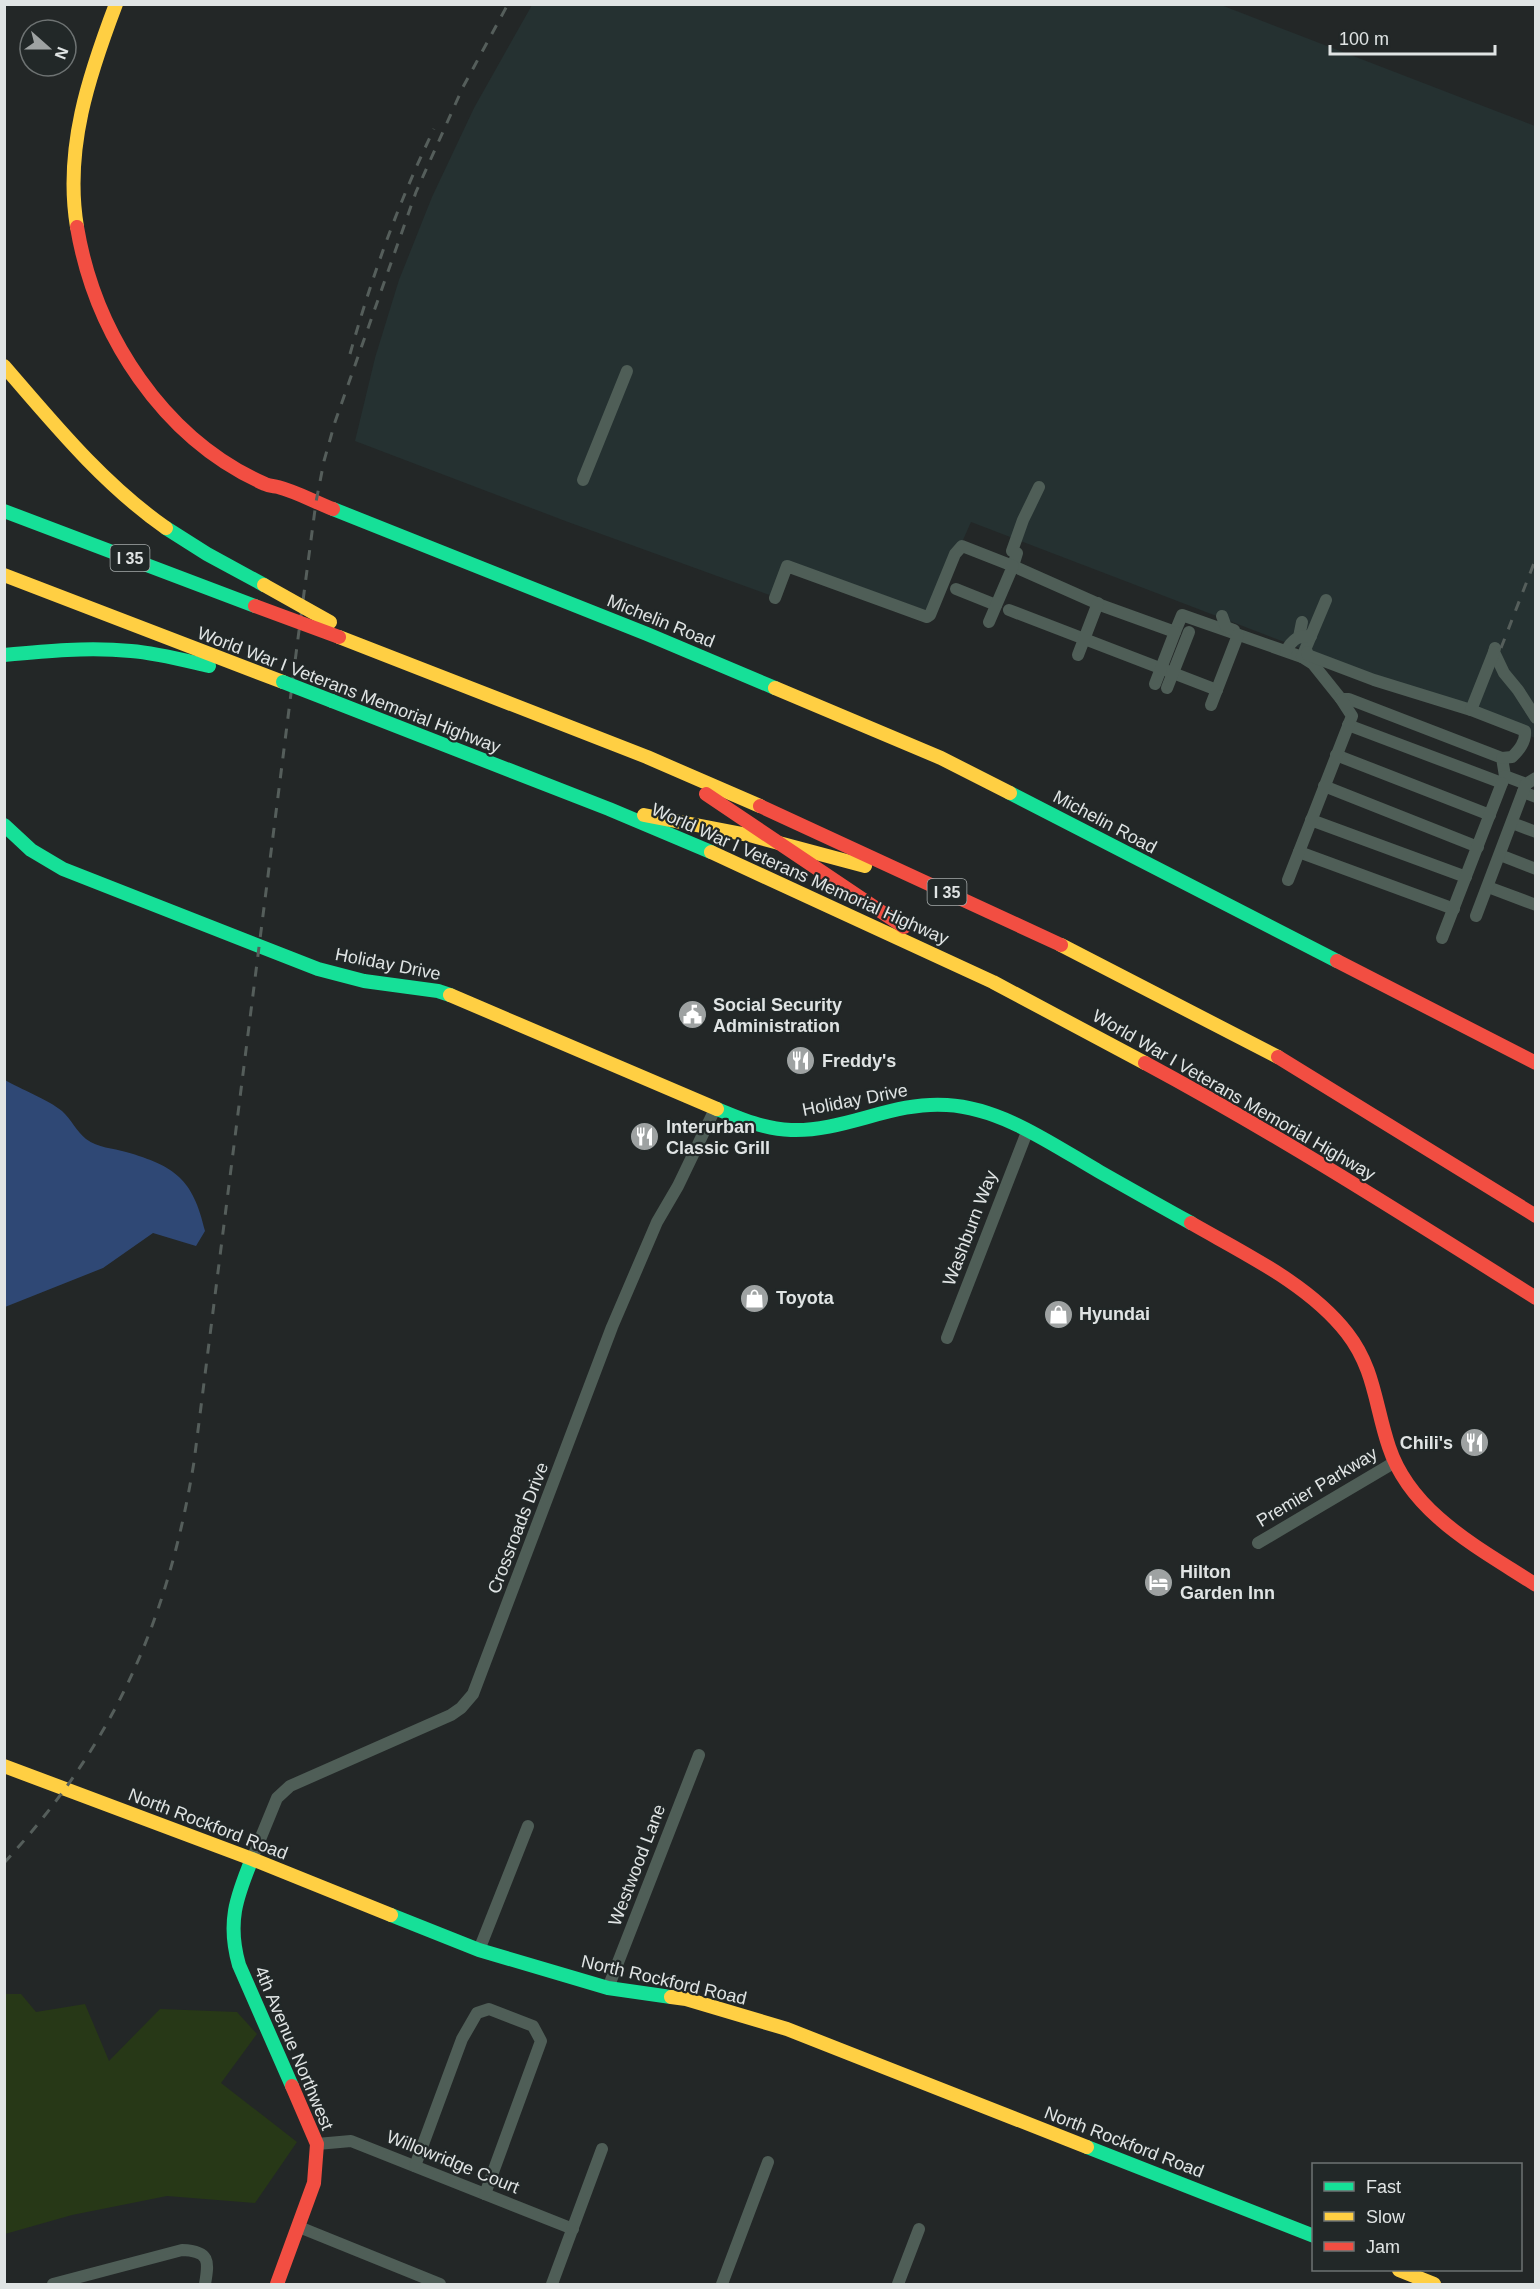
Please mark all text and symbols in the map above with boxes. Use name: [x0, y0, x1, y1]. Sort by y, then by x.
north arrow: [18, 18, 78, 78]
scale bar: [1330, 18, 1495, 56]
text: 100 m: [1339, 29, 1389, 49]
text: N: [52, 45, 72, 62]
road number: I 35: [110, 545, 150, 571]
street label: Michelin Road: [604, 590, 718, 652]
street label: World War I Veterans Memorial Highway: [195, 623, 503, 757]
street label: Michelin Road: [1050, 786, 1160, 858]
street label: World War I Veterans Memorial Highway: [648, 799, 952, 949]
road number: I 35: [928, 879, 966, 905]
street label: Holiday Drive: [334, 944, 442, 984]
place label: Social Security Administration: [713, 995, 842, 1036]
public building icon: Social Security Administration: [676, 999, 708, 1031]
street label: World War I Veterans Memorial Highway: [1089, 1006, 1379, 1184]
restaurant icon: Freddy's: [785, 1045, 817, 1077]
place label: Freddy's: [822, 1051, 896, 1071]
street label: Holiday Drive: [801, 1080, 909, 1120]
place label: Interurban Classic Grill: [666, 1117, 770, 1158]
restaurant icon: Interurban Classic Grill: [629, 1121, 661, 1153]
street label: Washburn Way: [939, 1168, 1001, 1288]
shop icon: Toyota: [739, 1282, 771, 1314]
place label: Toyota: [776, 1288, 835, 1308]
shop icon: Hyundai: [1042, 1298, 1074, 1330]
place label: Hyundai: [1079, 1304, 1150, 1324]
restaurant icon: Chili's: [1458, 1427, 1490, 1459]
place label: Chili's: [1400, 1433, 1453, 1453]
street label: Premier Parkway: [1253, 1443, 1381, 1531]
street label: Crossroads Drive: [484, 1460, 552, 1596]
place label: Hilton Garden Inn: [1180, 1562, 1275, 1603]
hotel icon: Hilton Garden Inn: [1143, 1566, 1175, 1598]
street label: North Rockford Road: [125, 1784, 291, 1864]
street label: Westwood Lane: [605, 1801, 669, 1929]
street label: North Rockford Road: [579, 1951, 749, 2009]
street label: 4th Avenue Northwest: [250, 1963, 338, 2133]
street label: North Rockford Road: [1041, 2102, 1207, 2182]
street label: Willowridge Court: [384, 2126, 522, 2198]
legend: [1312, 2163, 1522, 2271]
text: Fast: [1366, 2177, 1401, 2197]
text: Slow: [1366, 2207, 1406, 2227]
text: Jam: [1366, 2237, 1400, 2257]

